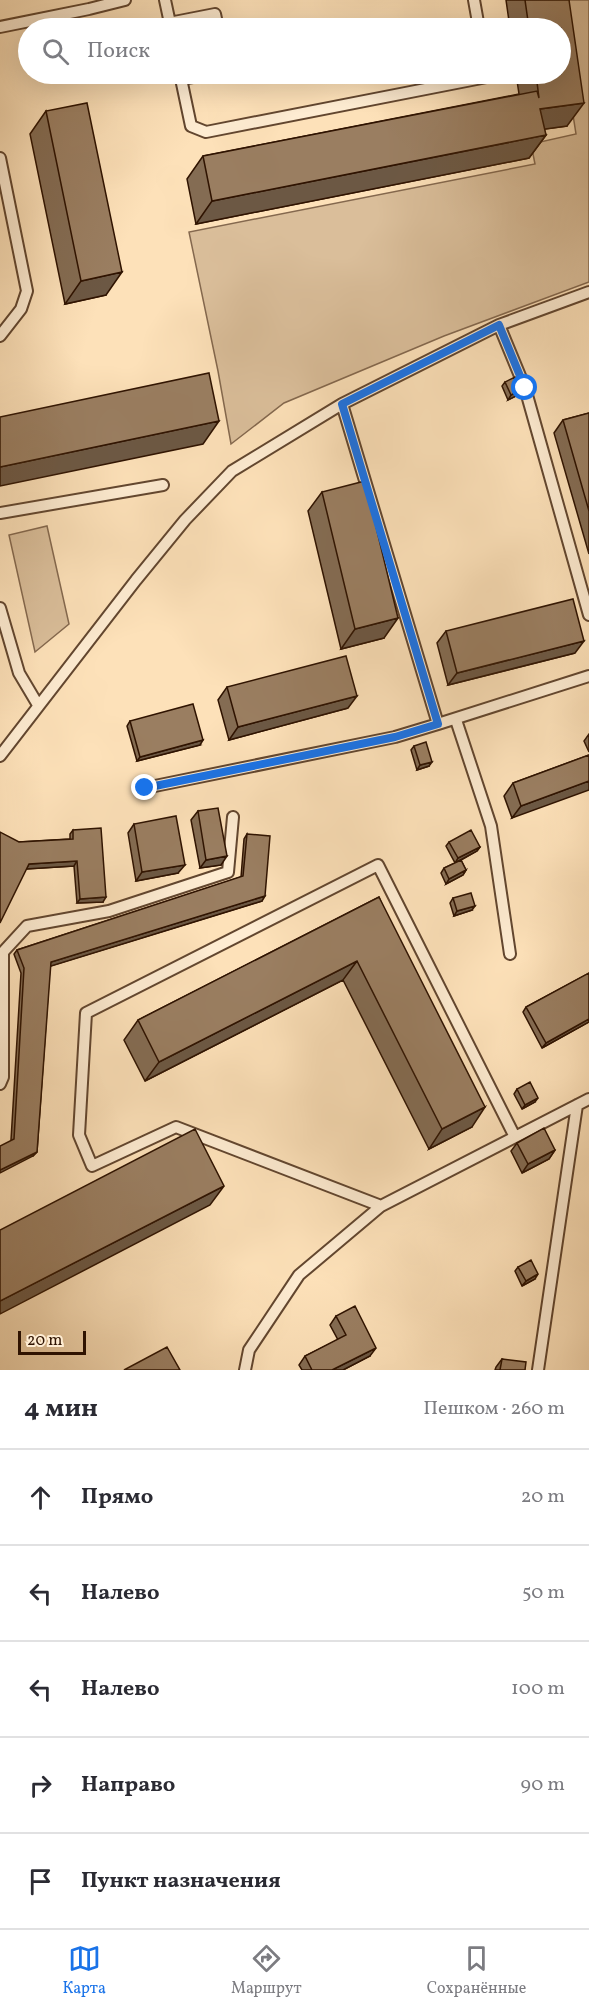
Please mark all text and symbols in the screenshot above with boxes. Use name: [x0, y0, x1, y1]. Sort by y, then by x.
search box: [18, 18, 571, 84]
icon: search: [39, 35, 72, 68]
text: Поиск: [87, 36, 150, 67]
route start: [511, 374, 537, 400]
route end: [131, 774, 157, 800]
scale bar: [18, 1328, 86, 1356]
text: 20 m: [27, 1330, 62, 1352]
text: 4 мин: [24, 1391, 98, 1427]
text: Пешком · 260 m: [423, 1395, 565, 1423]
icon: ahead: [24, 1481, 57, 1514]
text: Прямо: [81, 1482, 153, 1513]
text: 20 m: [521, 1483, 565, 1511]
icon: left: [24, 1577, 57, 1610]
text: Налево: [81, 1578, 160, 1609]
text: 50 m: [522, 1579, 565, 1607]
icon: left: [24, 1673, 57, 1706]
text: Налево: [81, 1674, 160, 1705]
text: 100 m: [511, 1675, 565, 1703]
icon: right: [24, 1769, 57, 1802]
text: Направо: [81, 1770, 175, 1801]
text: 90 m: [521, 1771, 565, 1799]
icon: arrive: [24, 1865, 57, 1898]
text: Пункт назначения: [81, 1866, 281, 1897]
tab: Карта: [63, 1942, 106, 2000]
tab: Маршрут: [231, 1942, 302, 2000]
tab: Сохранённые: [427, 1942, 526, 2000]

